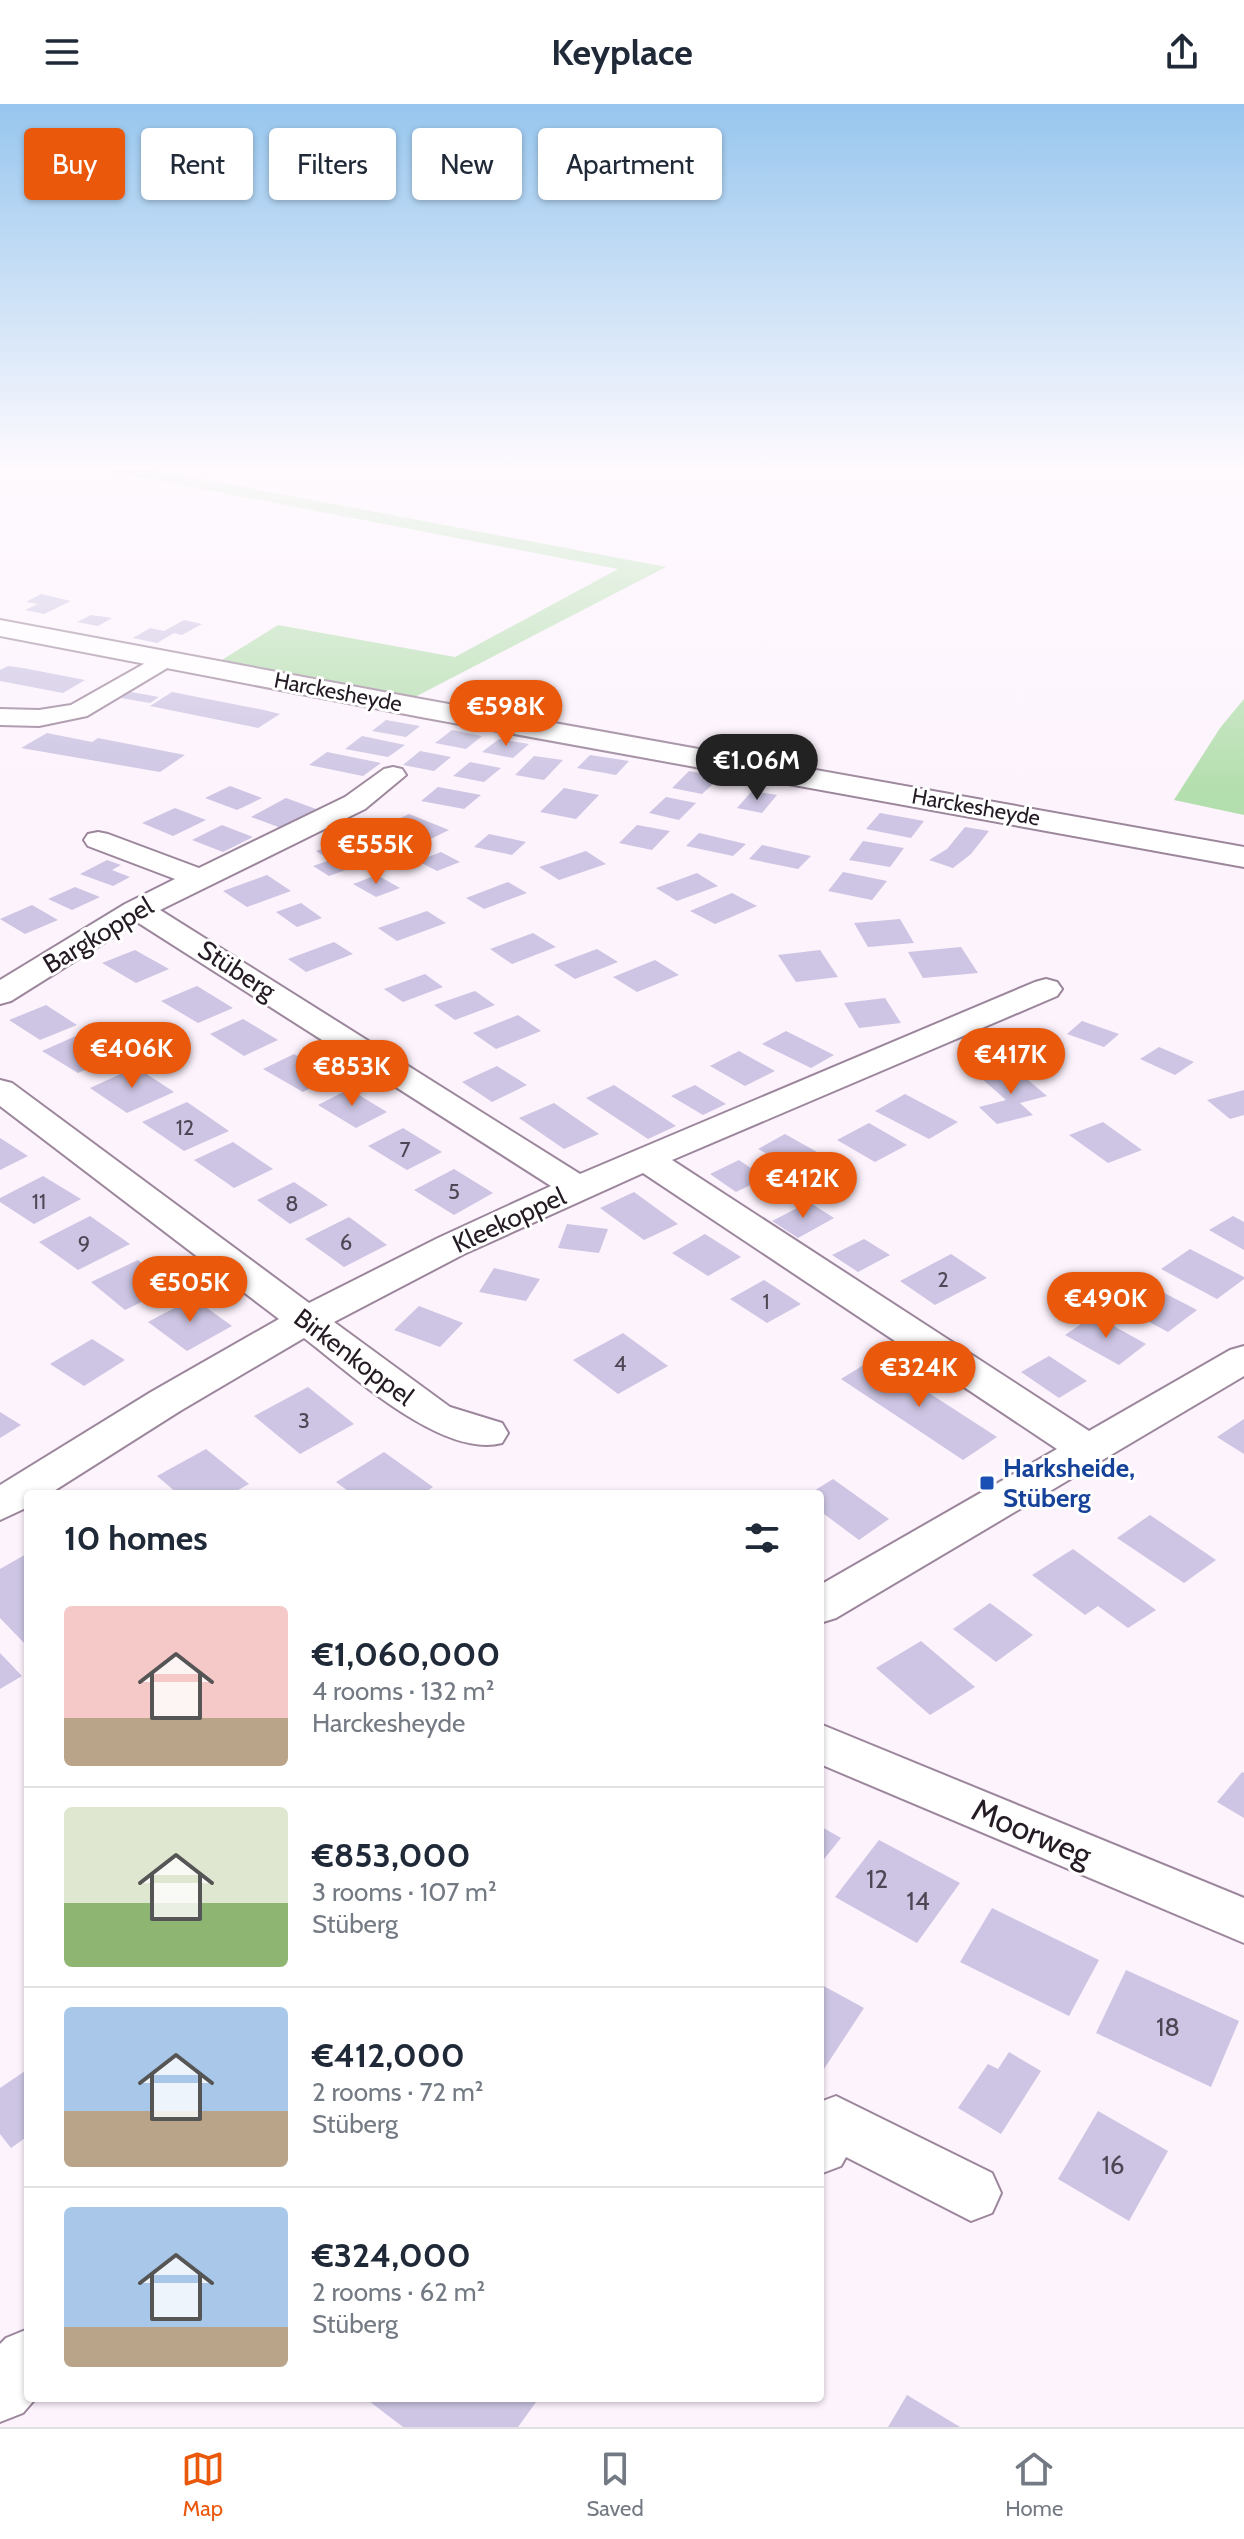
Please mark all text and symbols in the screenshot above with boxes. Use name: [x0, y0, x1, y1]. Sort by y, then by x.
icon: menu: [40, 30, 84, 74]
text: Keyplace: [551, 30, 693, 74]
icon: share: [1160, 30, 1204, 74]
chip: Buy: [24, 128, 125, 200]
chip: Rent: [141, 128, 253, 200]
chip: Filters: [269, 128, 396, 200]
chip: New: [412, 128, 522, 200]
chip: Apartment: [538, 128, 722, 200]
street label: Harckesheyde: [272, 666, 404, 718]
pin: €598K: [450, 680, 562, 748]
text: €598K: [467, 690, 545, 722]
pin: €1.06M: [692, 734, 822, 802]
text: €1.06M: [714, 744, 800, 776]
street label: Harckesheyde: [910, 782, 1042, 832]
pin: €555K: [320, 818, 432, 886]
text: €555K: [339, 828, 413, 860]
street label: Bargkoppel: [37, 890, 159, 980]
street label: Stüberg: [192, 933, 283, 1007]
pin: €406K: [76, 1022, 188, 1090]
pin: €417K: [955, 1028, 1067, 1096]
text: €406K: [91, 1032, 173, 1064]
text: €417K: [975, 1038, 1047, 1070]
pin: €853K: [296, 1040, 408, 1108]
text: €853K: [314, 1050, 390, 1082]
house number: 12: [176, 1114, 194, 1141]
house number: 7: [399, 1136, 411, 1163]
pin: €412K: [747, 1152, 859, 1220]
text: €412K: [767, 1162, 839, 1194]
house number: 5: [448, 1178, 460, 1205]
street label: Kleekoppel: [447, 1180, 571, 1260]
house number: 11: [32, 1188, 46, 1215]
house number: 8: [285, 1190, 299, 1217]
house number: 6: [340, 1229, 352, 1256]
house number: 9: [78, 1230, 90, 1257]
pin: €505K: [134, 1256, 246, 1324]
text: €505K: [150, 1266, 230, 1298]
house number: 2: [937, 1266, 949, 1293]
pin: €490K: [1050, 1272, 1162, 1340]
text: €490K: [1065, 1282, 1147, 1314]
house number: 1: [762, 1288, 770, 1315]
street label: Birkenkoppel: [288, 1302, 420, 1412]
pin: €324K: [863, 1341, 975, 1409]
house number: 4: [614, 1350, 627, 1377]
text: €324K: [881, 1351, 957, 1383]
house number: 3: [298, 1407, 310, 1434]
place label: Harksheide, Stüberg: [1003, 1452, 1135, 1514]
marker: Harksheide, Stüberg: [978, 1474, 996, 1492]
icon: filters: [740, 1516, 784, 1560]
text: 10 homes: [64, 1517, 208, 1559]
text: €1,060,000: [312, 1633, 500, 1675]
icon: home: [128, 1638, 224, 1734]
text: 4 rooms · 132 m²: [312, 1675, 494, 1707]
text: Harckesheyde: [312, 1707, 465, 1739]
street label: Moorweg: [966, 1789, 1099, 1875]
text: €853,000: [312, 1834, 471, 1876]
icon: home: [128, 1839, 224, 1935]
house number: 12: [866, 1863, 888, 1895]
text: 3 rooms · 107 m²: [312, 1876, 497, 1908]
house number: 14: [906, 1885, 930, 1917]
text: Stüberg: [312, 1908, 398, 1940]
house number: 18: [1156, 2011, 1180, 2043]
text: €412,000: [312, 2034, 465, 2076]
icon: home: [128, 2039, 224, 2135]
text: 2 rooms · 72 m²: [312, 2076, 483, 2108]
text: Stüberg: [312, 2108, 398, 2140]
house number: 16: [1101, 2149, 1125, 2181]
text: €324,000: [312, 2234, 471, 2276]
icon: home: [128, 2239, 224, 2335]
text: 2 rooms · 62 m²: [312, 2276, 485, 2308]
text: Stüberg: [312, 2308, 398, 2340]
tab: Map: [181, 2447, 225, 2522]
tab: Saved: [586, 2447, 644, 2522]
tab: Home: [1005, 2447, 1063, 2522]

